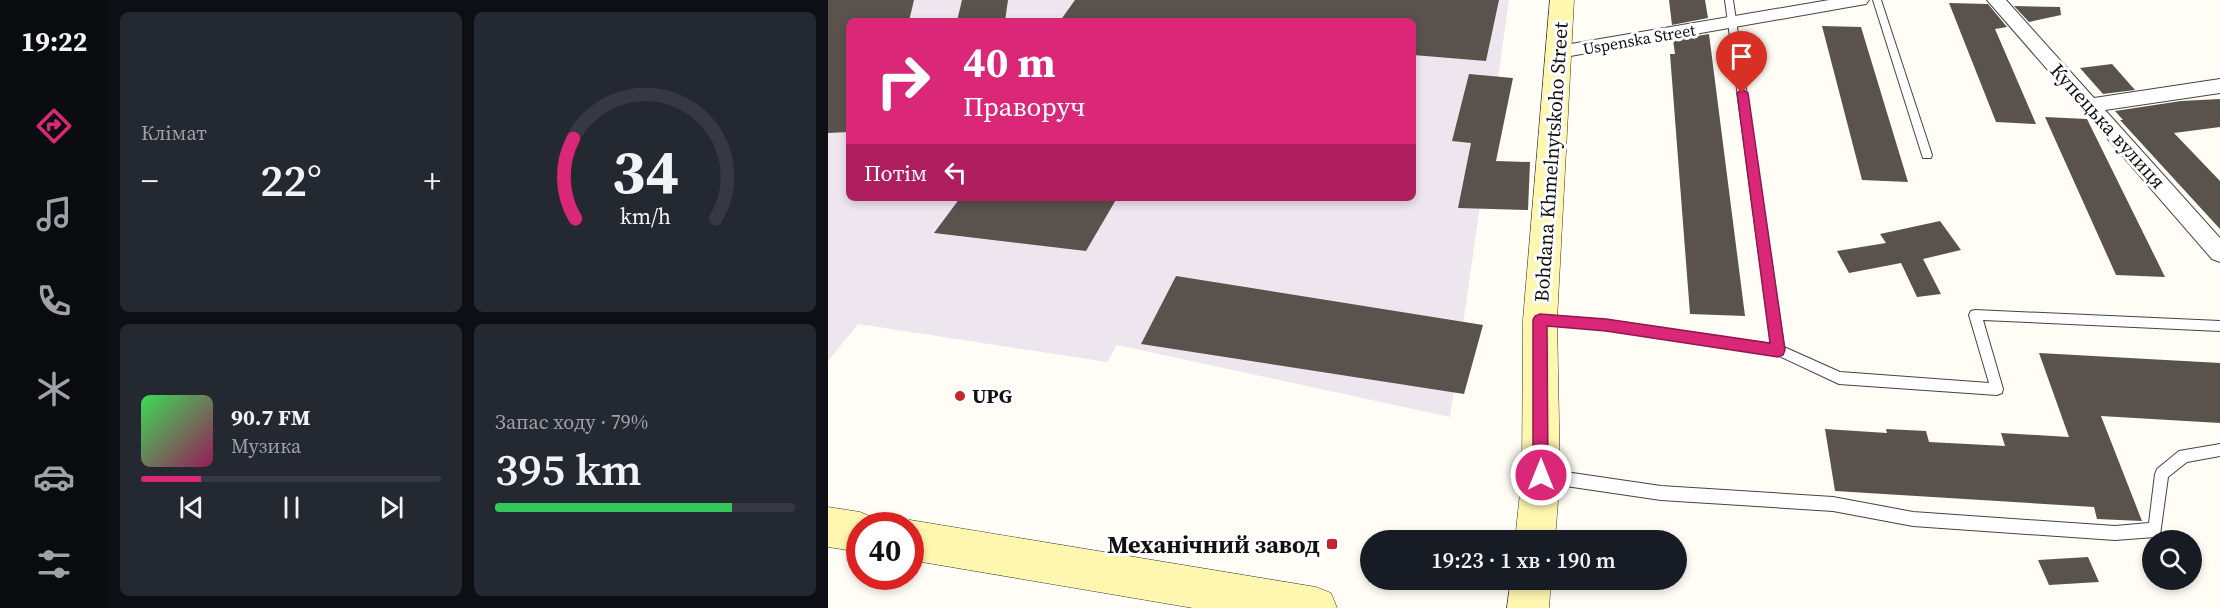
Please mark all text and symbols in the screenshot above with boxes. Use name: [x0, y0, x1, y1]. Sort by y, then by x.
street label: Uspenska Street: [1581, 18, 1698, 60]
street label: Bohdana Khmelnytskoho Street: [1527, 21, 1575, 303]
text: 19:22: [21, 23, 87, 60]
pin: [1716, 31, 1767, 93]
text: 40 m: [963, 33, 1056, 91]
icon: arrive: [1725, 40, 1758, 73]
icon: right: [864, 42, 942, 120]
street label: Купецька вулиця: [2044, 57, 2172, 195]
text: Праворуч: [963, 88, 1086, 125]
icon: directions: [33, 105, 75, 147]
text: Клімат: [141, 119, 207, 147]
text: 34: [611, 128, 679, 214]
text: 22°: [260, 149, 322, 211]
icon: left: [939, 156, 972, 189]
text: −: [141, 158, 159, 203]
text: +: [424, 158, 441, 203]
text: Потім: [864, 158, 927, 188]
icon: music: [33, 193, 75, 235]
text: km/h: [619, 202, 671, 231]
icon: phone: [33, 280, 75, 322]
icon: climate: [33, 368, 75, 410]
place label: UPG: [972, 382, 1013, 410]
marker: UPG: [953, 389, 967, 403]
text: 90.7 FM: [231, 402, 310, 432]
text: Запас ходу · 79%: [495, 408, 648, 436]
text: Музика: [231, 432, 301, 460]
text: 395 km: [495, 438, 642, 500]
position arrow: [1509, 443, 1573, 507]
icon: car: [33, 456, 75, 498]
icon: previous: [175, 491, 208, 524]
icon: pause: [275, 491, 308, 524]
icon: next: [375, 491, 408, 524]
speed limit sign: 40: [846, 512, 924, 590]
place label: Механічний завод: [1107, 528, 1320, 561]
map controls: [2142, 530, 2202, 590]
button: search: [2142, 530, 2202, 590]
marker: Механічний завод: [1325, 537, 1339, 551]
icon: filters: [33, 543, 75, 585]
text: 19:23 · 1 хв · 190 m: [1431, 545, 1616, 575]

